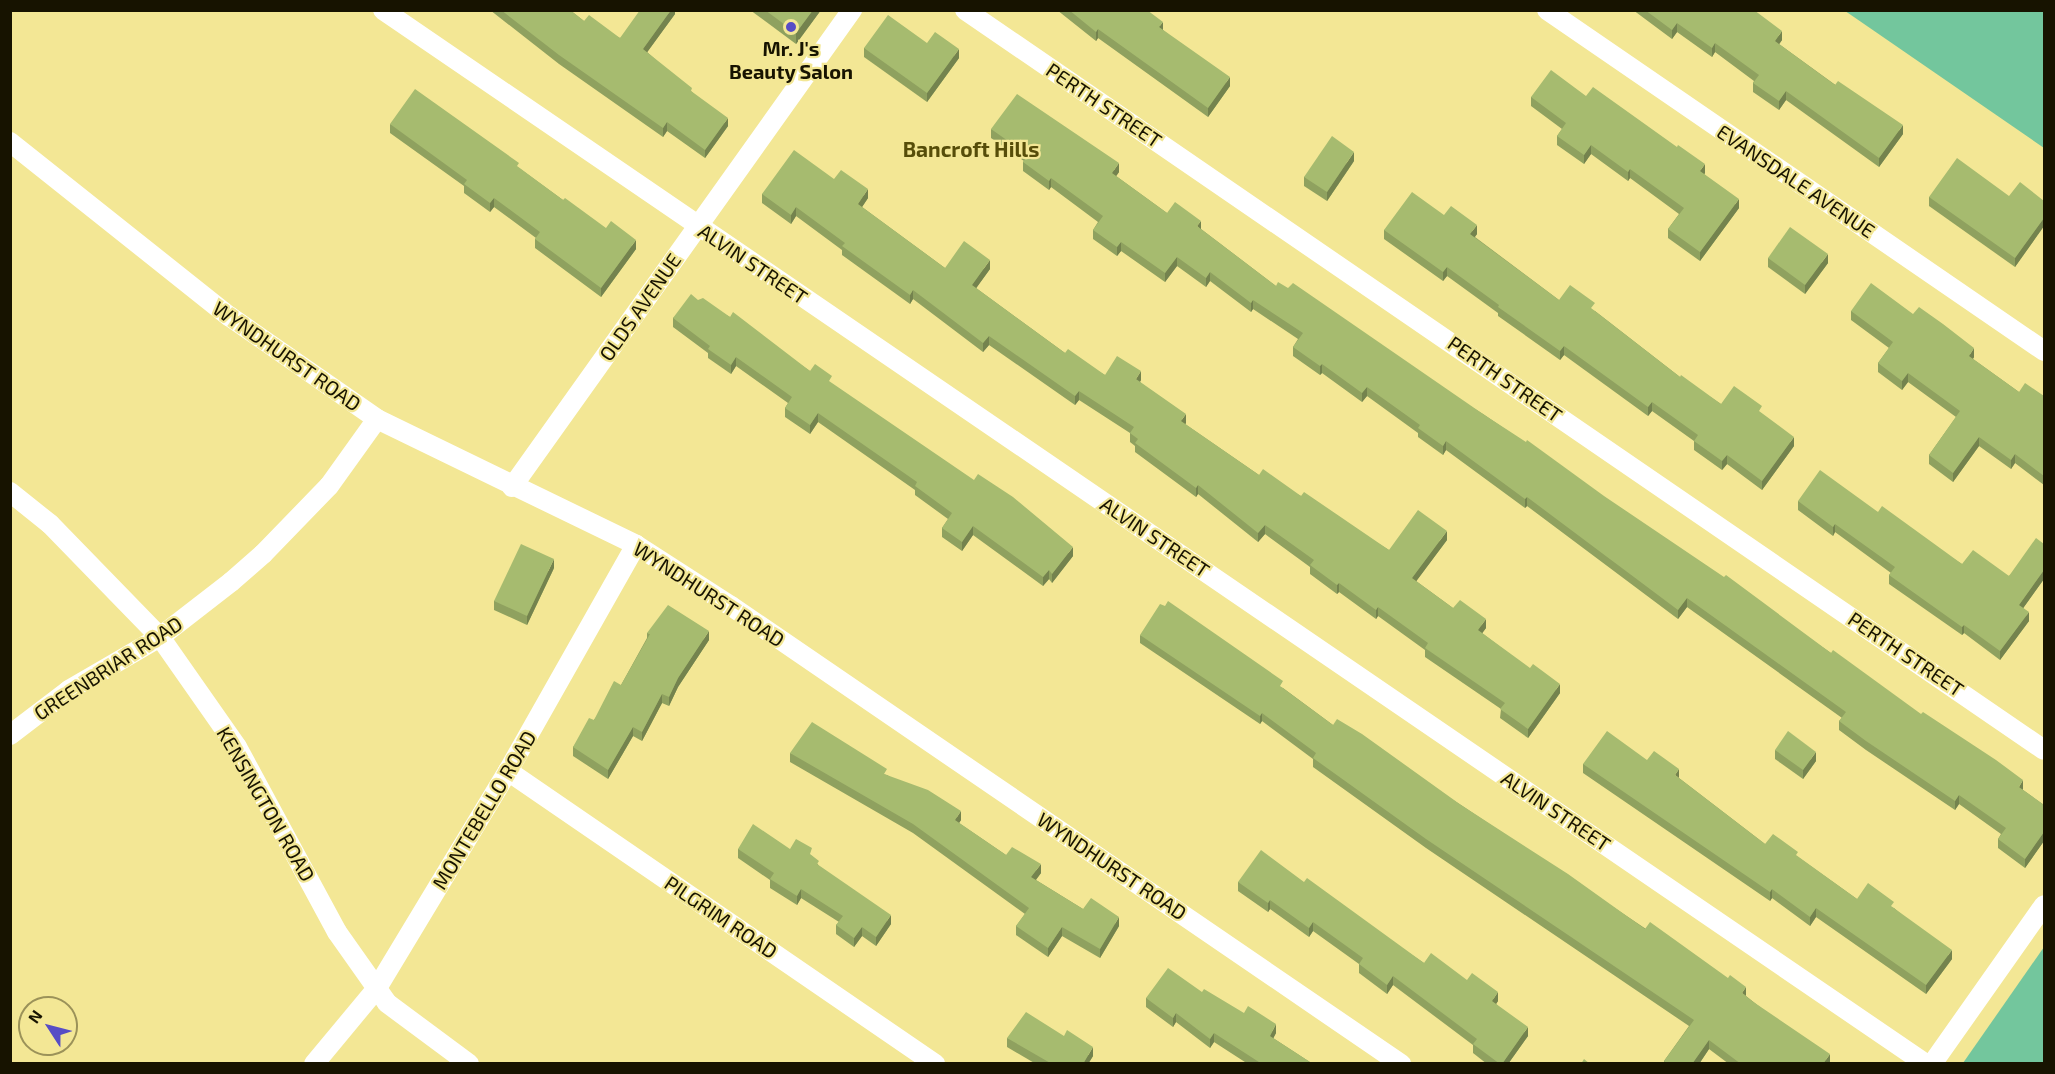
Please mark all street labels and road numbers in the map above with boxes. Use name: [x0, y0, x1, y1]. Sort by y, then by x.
street label: PERTH STREET: [1042, 58, 1166, 152]
street label: EVANSDALE AVENUE: [1712, 119, 1880, 243]
street label: ALVIN STREET: [694, 219, 812, 309]
street label: OLDS AVENUE: [594, 248, 686, 366]
street label: WYNDHURST ROAD: [208, 296, 366, 416]
street label: PERTH STREET: [1443, 331, 1567, 427]
street label: ALVIN STREET: [1096, 492, 1214, 582]
street label: WYNDHURST ROAD: [629, 536, 789, 652]
street label: PERTH STREET: [1844, 607, 1968, 701]
street label: GREENBRIAR ROAD: [29, 611, 187, 725]
street label: KENSINGTON ROAD: [212, 722, 320, 886]
street label: MONTEBELLO ROAD: [427, 726, 541, 894]
street label: ALVIN STREET: [1497, 766, 1615, 856]
street label: WYNDHURST ROAD: [1033, 807, 1191, 925]
street label: PILGRIM ROAD: [660, 871, 782, 963]

